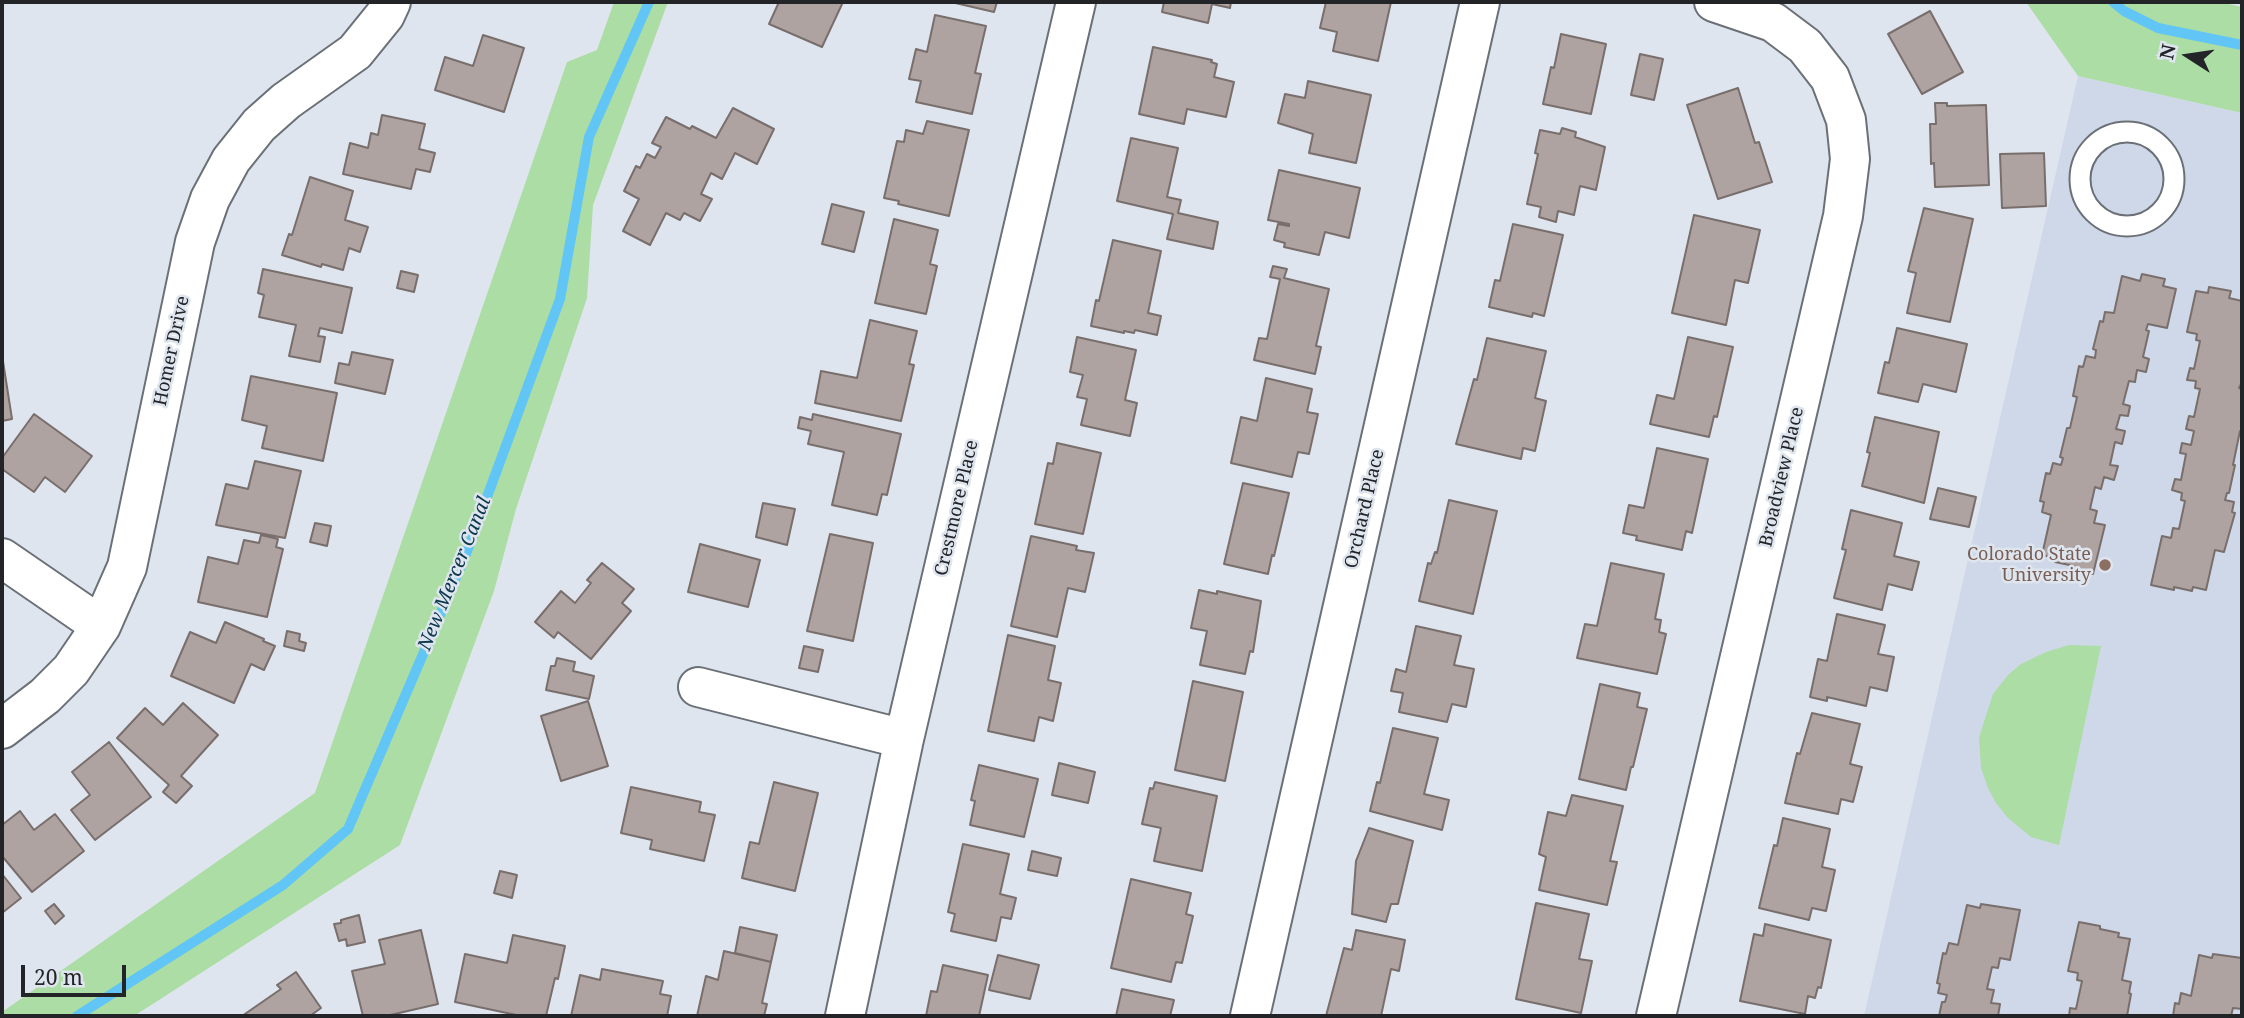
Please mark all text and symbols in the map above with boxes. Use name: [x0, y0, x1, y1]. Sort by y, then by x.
north arrow: [2153, 21, 2223, 91]
text: N: [2153, 42, 2182, 62]
street label: Homer Drive: [150, 294, 194, 408]
street label: Broadview Place: [1755, 405, 1809, 549]
street label: Crestmore Place: [931, 438, 983, 578]
street label: Orchard Place: [1341, 447, 1389, 571]
water label: New Mercer Canal: [414, 494, 496, 654]
place label: Colorado State University: [1967, 544, 2091, 586]
marker: Colorado State University: [2097, 557, 2113, 573]
scale bar: [24, 951, 130, 995]
text: 20 m: [34, 963, 83, 991]

